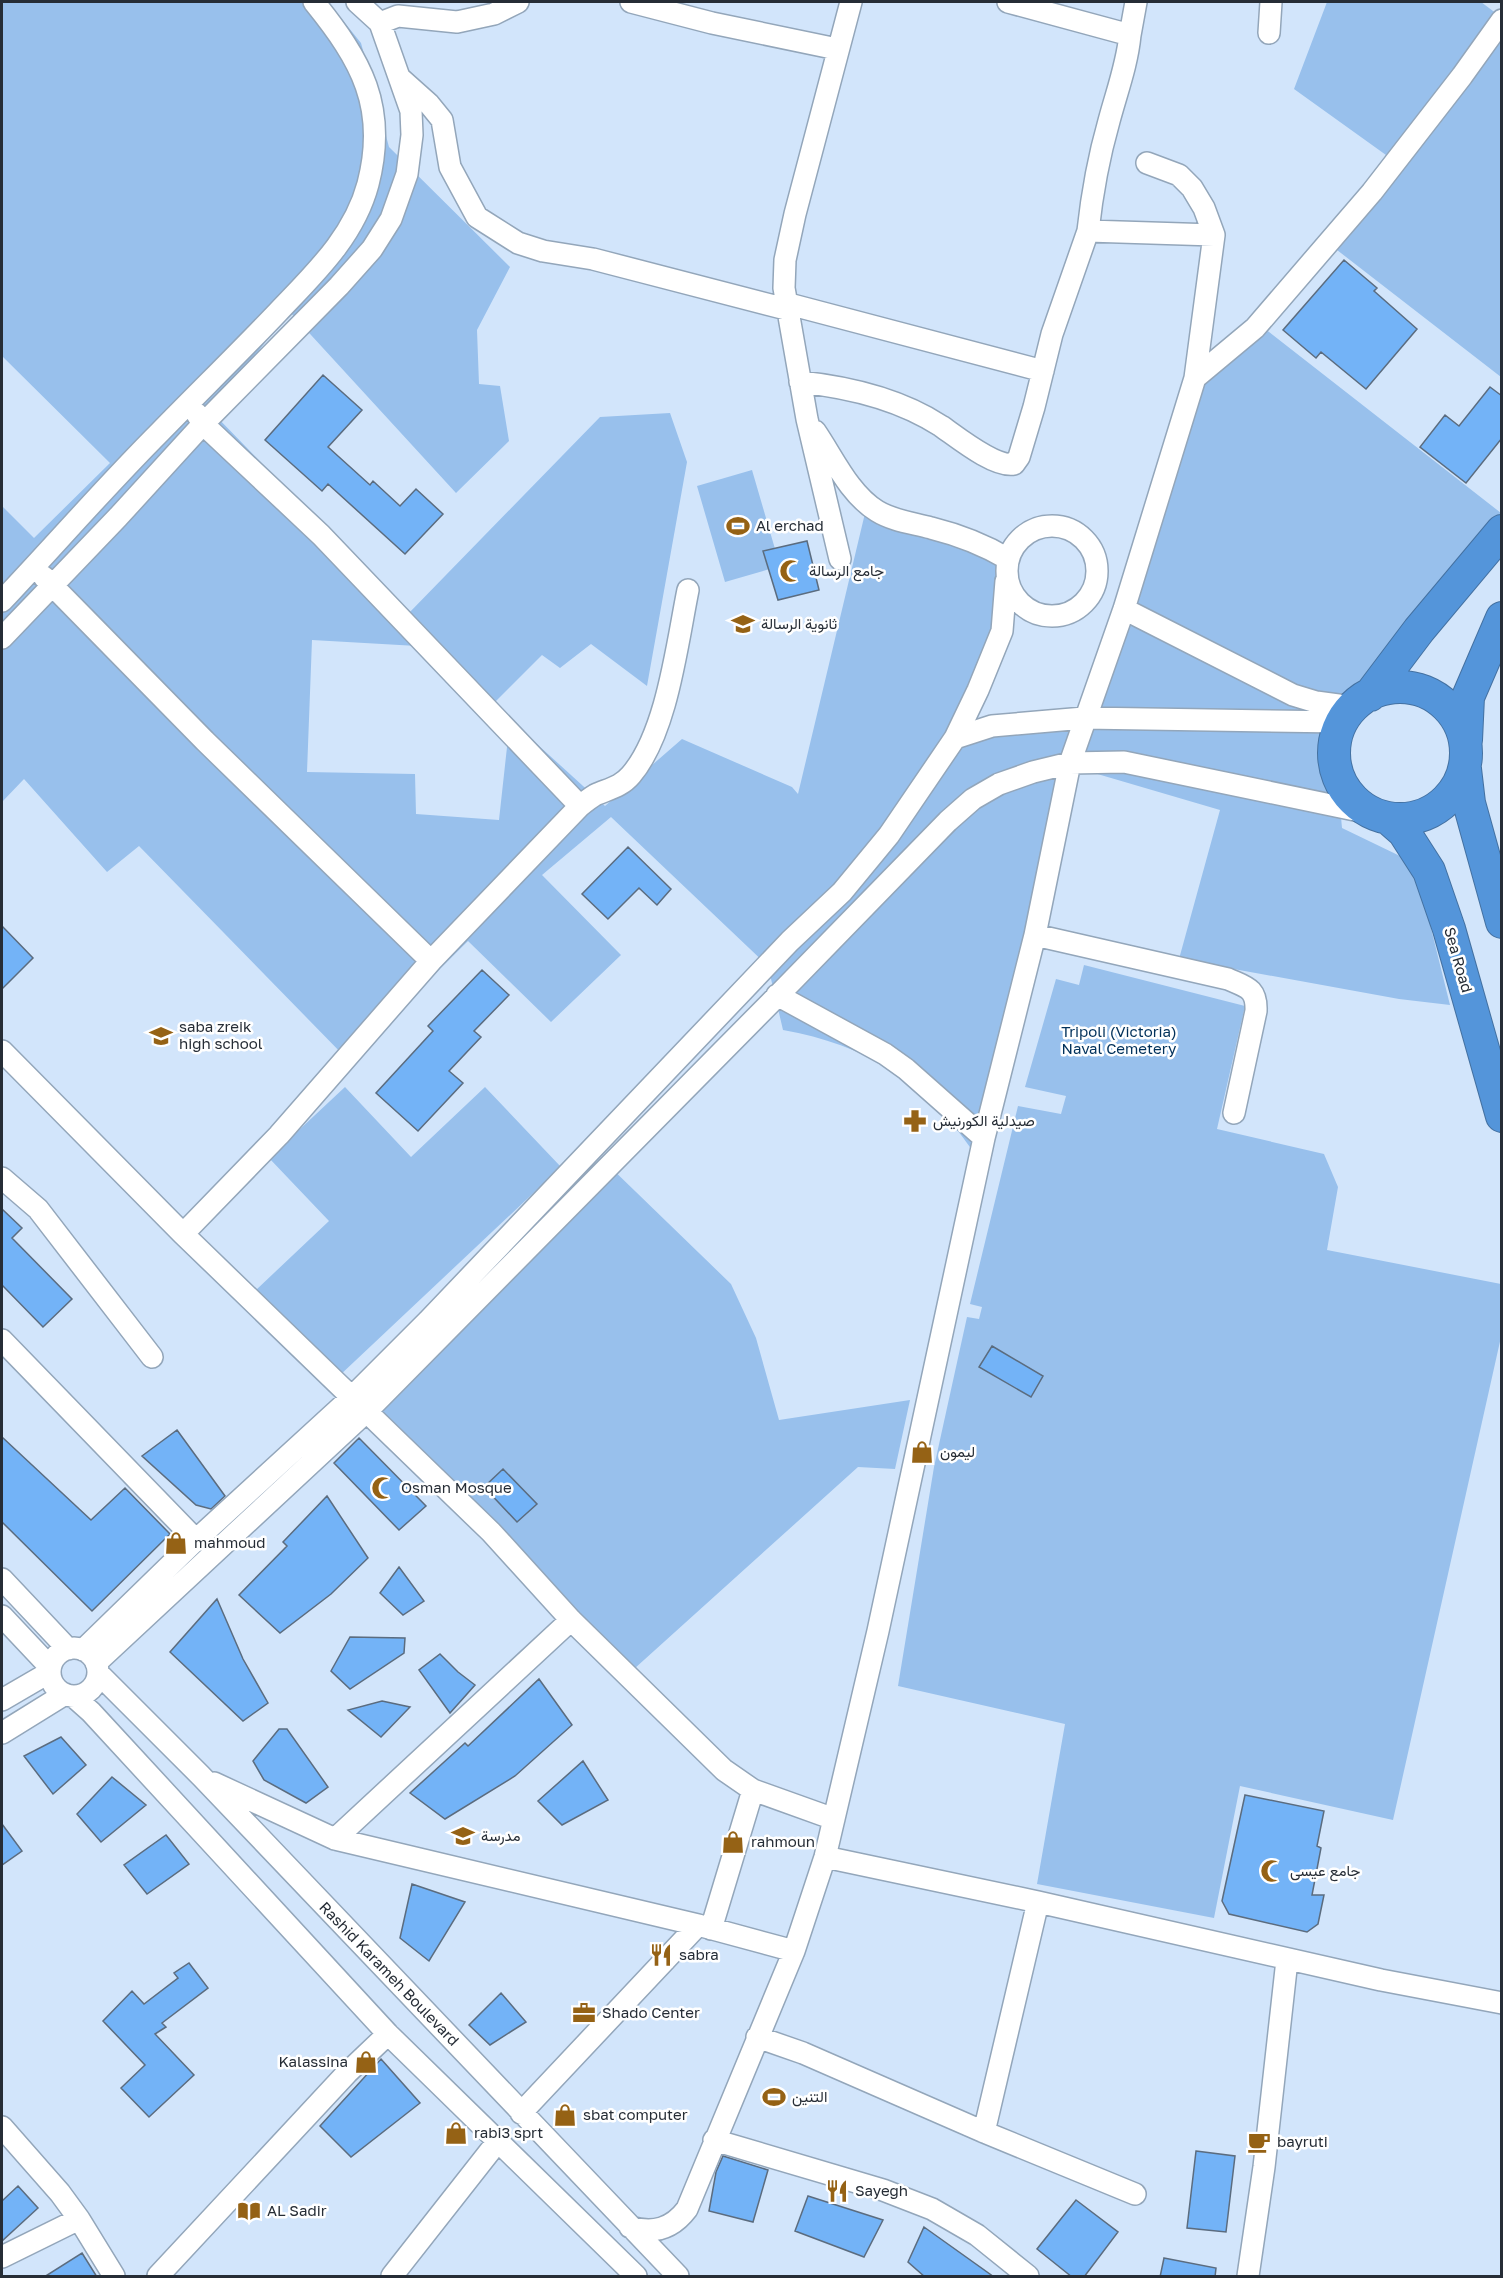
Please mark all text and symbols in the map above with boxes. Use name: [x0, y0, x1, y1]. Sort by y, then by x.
sports icon: Al erchad: [725, 513, 751, 539]
place label: Al erchad: [756, 516, 824, 534]
mosque icon: جامع الرسالة: [778, 558, 804, 584]
place label: جامع الرسالة: [809, 561, 884, 582]
school or university icon: ثانوية الرسالة: [730, 611, 756, 637]
place label: ثانوية الرسالة: [761, 614, 837, 633]
street label: Sea Road: [1441, 925, 1477, 995]
place label: saba zreik high school: [179, 1017, 263, 1052]
park label: Tripoli (Victoria) Naval Cemetery: [1061, 1022, 1177, 1057]
school or university icon: saba zreik high school: [148, 1023, 174, 1049]
pharmacy icon: صيدلية الكورنيش: [902, 1108, 928, 1134]
place label: صيدلية الكورنيش: [933, 1111, 1035, 1131]
shop icon: ليمون: [909, 1439, 935, 1465]
place label: ليمون: [940, 1442, 975, 1461]
mosque icon: Osman Mosque: [370, 1475, 396, 1501]
place label: Osman Mosque: [401, 1478, 512, 1496]
shop icon: mahmoud: [163, 1530, 189, 1556]
place label: mahmoud: [194, 1533, 266, 1551]
school or university icon: مدرسة: [450, 1823, 476, 1849]
place label: مدرسة: [481, 1826, 521, 1845]
shop icon: rahmoun: [720, 1829, 746, 1855]
place label: rahmoun: [751, 1832, 815, 1850]
mosque icon: جامع عيسى: [1259, 1858, 1285, 1884]
place label: جامع عيسى: [1290, 1861, 1360, 1882]
street label: Rashid Karameh Boulevard: [316, 1898, 463, 2049]
restaurant icon: sabra: [648, 1942, 674, 1968]
place label: sabra: [679, 1945, 719, 1963]
office icon: Shado Center: [571, 2000, 597, 2026]
place label: Shado Center: [602, 2003, 700, 2021]
shop icon: Kalassina: [353, 2049, 379, 2075]
place label: Kalassina: [278, 2052, 348, 2070]
sports icon: التنين: [761, 2084, 787, 2110]
place label: التنين: [792, 2087, 827, 2107]
shop icon: sbat computer: [552, 2102, 578, 2128]
place label: sbat computer: [583, 2105, 688, 2123]
shop icon: rabi3 sprt: [443, 2120, 469, 2146]
place label: rabi3 sprt: [474, 2123, 543, 2141]
cafe icon: bayruti: [1246, 2129, 1272, 2155]
place label: bayruti: [1277, 2132, 1328, 2150]
restaurant icon: Sayegh: [824, 2178, 850, 2204]
place label: Sayegh: [855, 2181, 908, 2199]
library icon: AL Sadir: [236, 2198, 262, 2224]
place label: AL Sadir: [267, 2201, 327, 2219]

